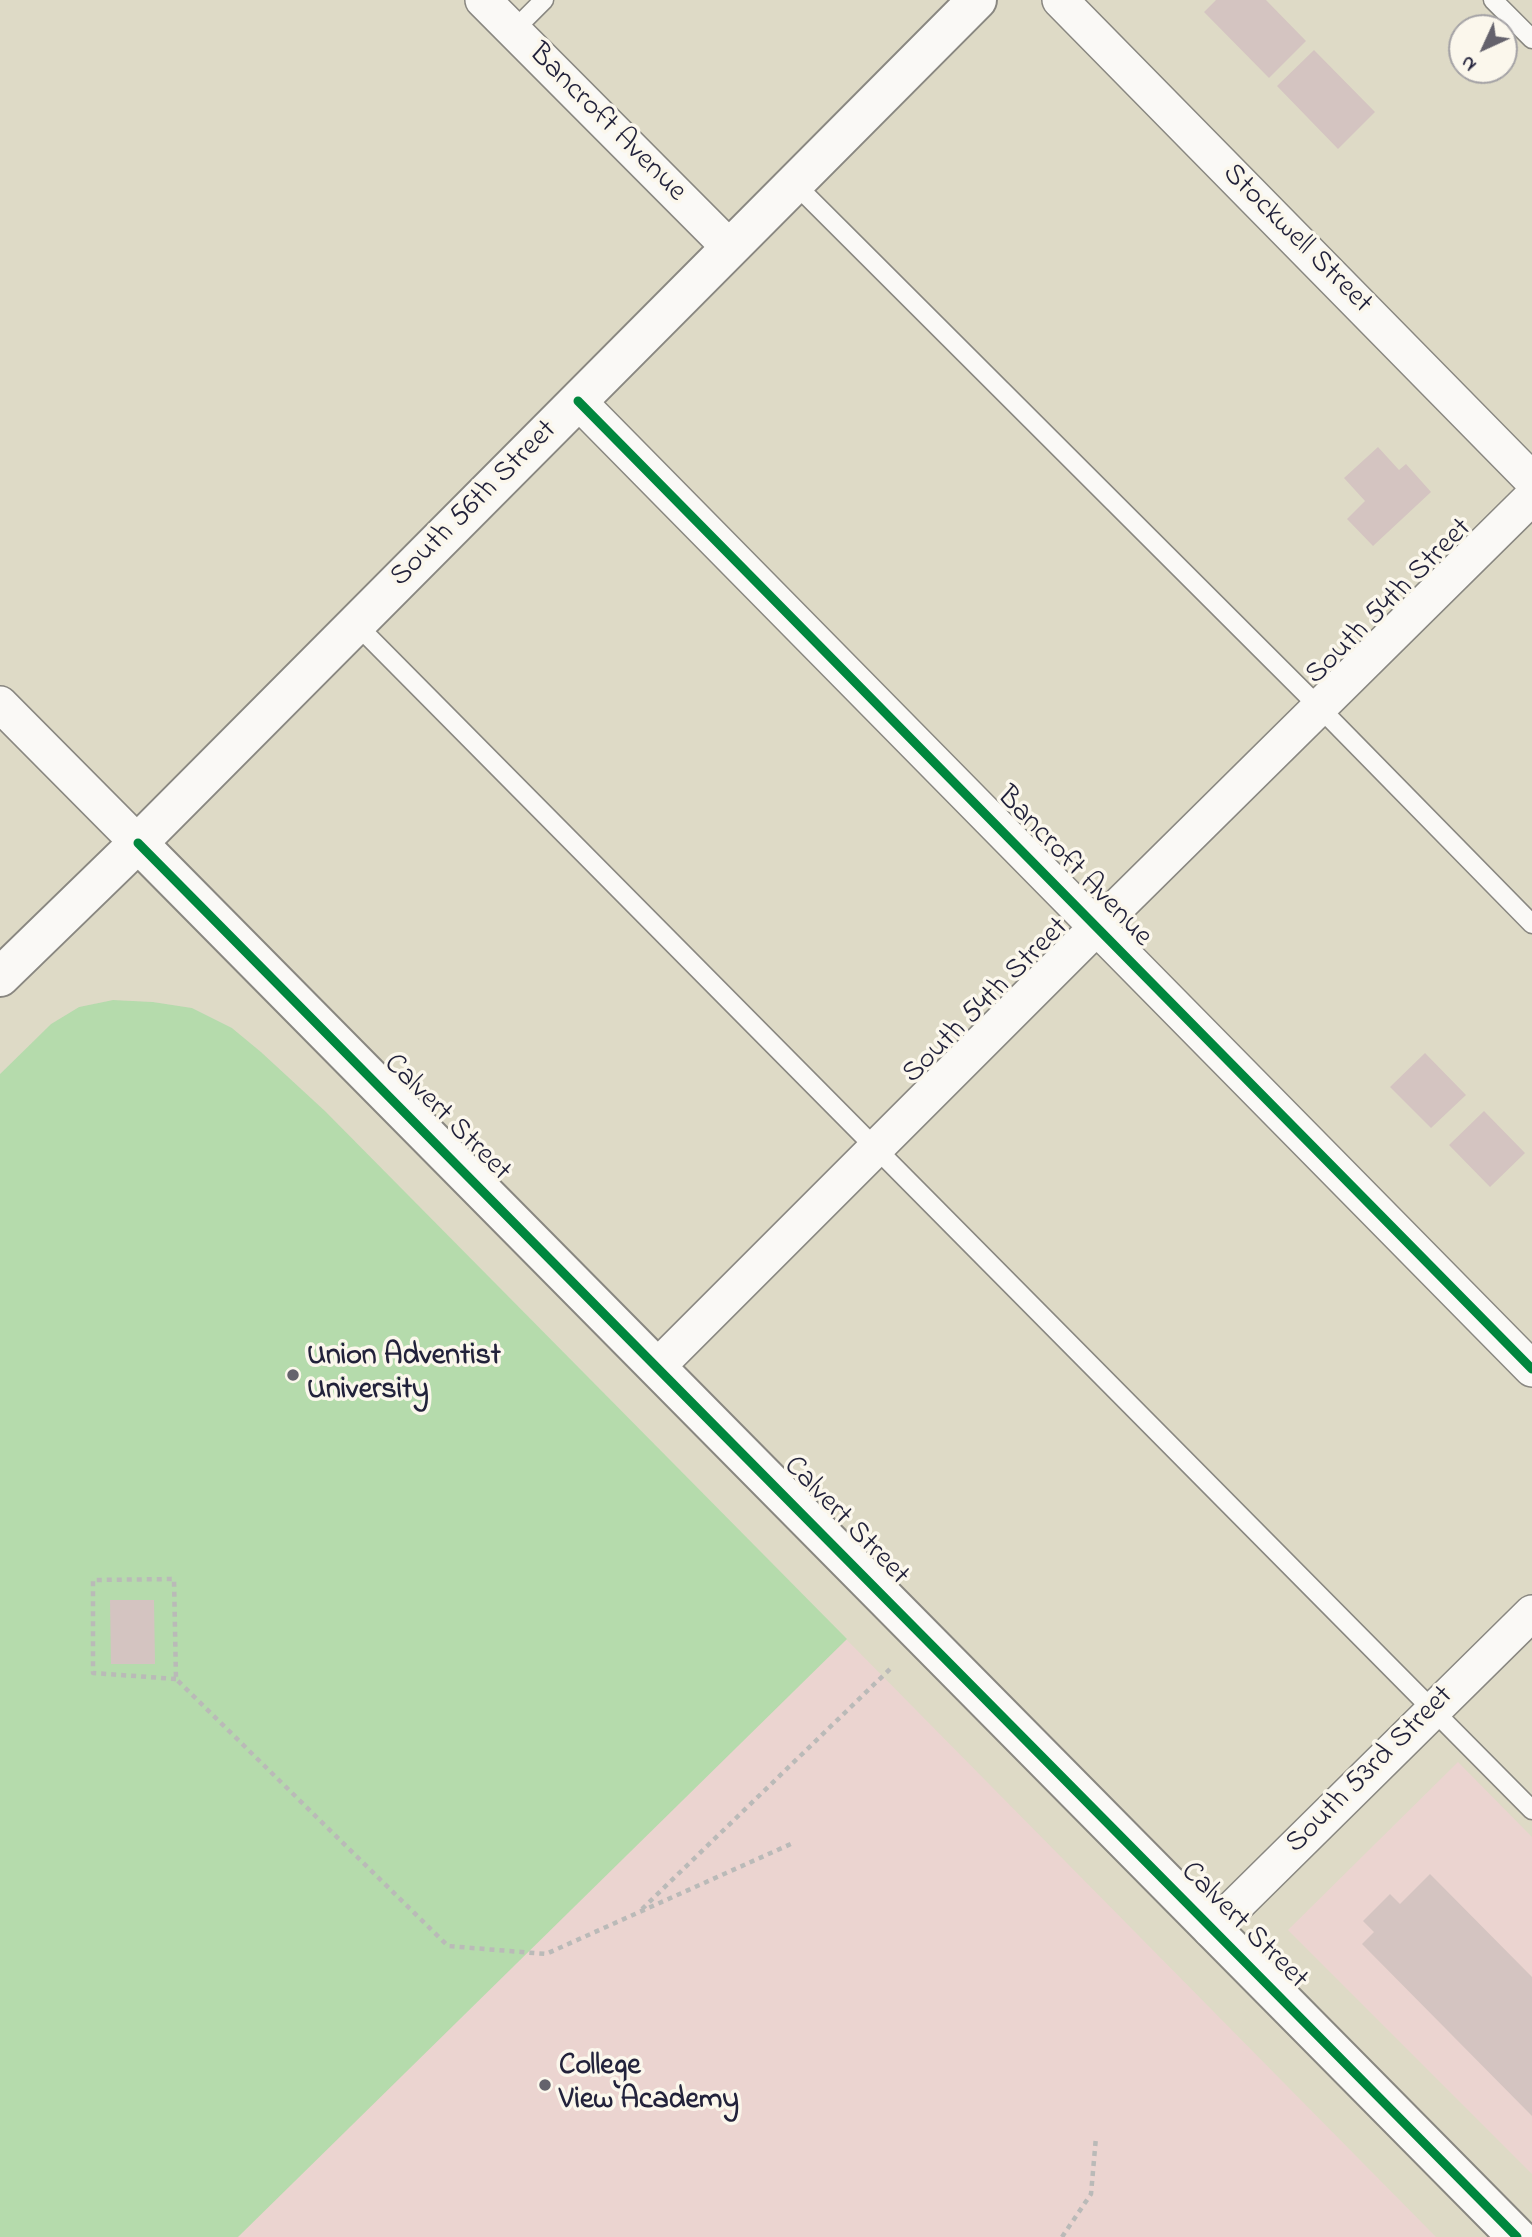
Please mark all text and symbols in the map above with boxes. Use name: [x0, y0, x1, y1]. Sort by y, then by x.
north arrow: [1448, 14, 1518, 84]
street label: Bancroft Avenue: [519, 37, 693, 211]
text: N: [1455, 49, 1483, 77]
street label: Stockwell Street: [1213, 157, 1379, 323]
street label: South 56th Street: [384, 414, 566, 596]
street label: South 54th Street: [1299, 512, 1481, 694]
street label: Bancroft Avenue: [987, 780, 1159, 956]
street label: South 54th Street: [896, 911, 1078, 1093]
street label: Calvert Street: [375, 1048, 517, 1190]
place label: Union Adventist University: [307, 1340, 501, 1410]
marker: Union Adventist University: [285, 1367, 301, 1383]
street label: Calvert Street: [774, 1450, 916, 1594]
street label: South 53rd Street: [1280, 1680, 1462, 1862]
street label: Calvert Street: [1172, 1856, 1314, 1998]
place label: College View Academy: [559, 2050, 739, 2120]
marker: College View Academy: [537, 2077, 553, 2093]

